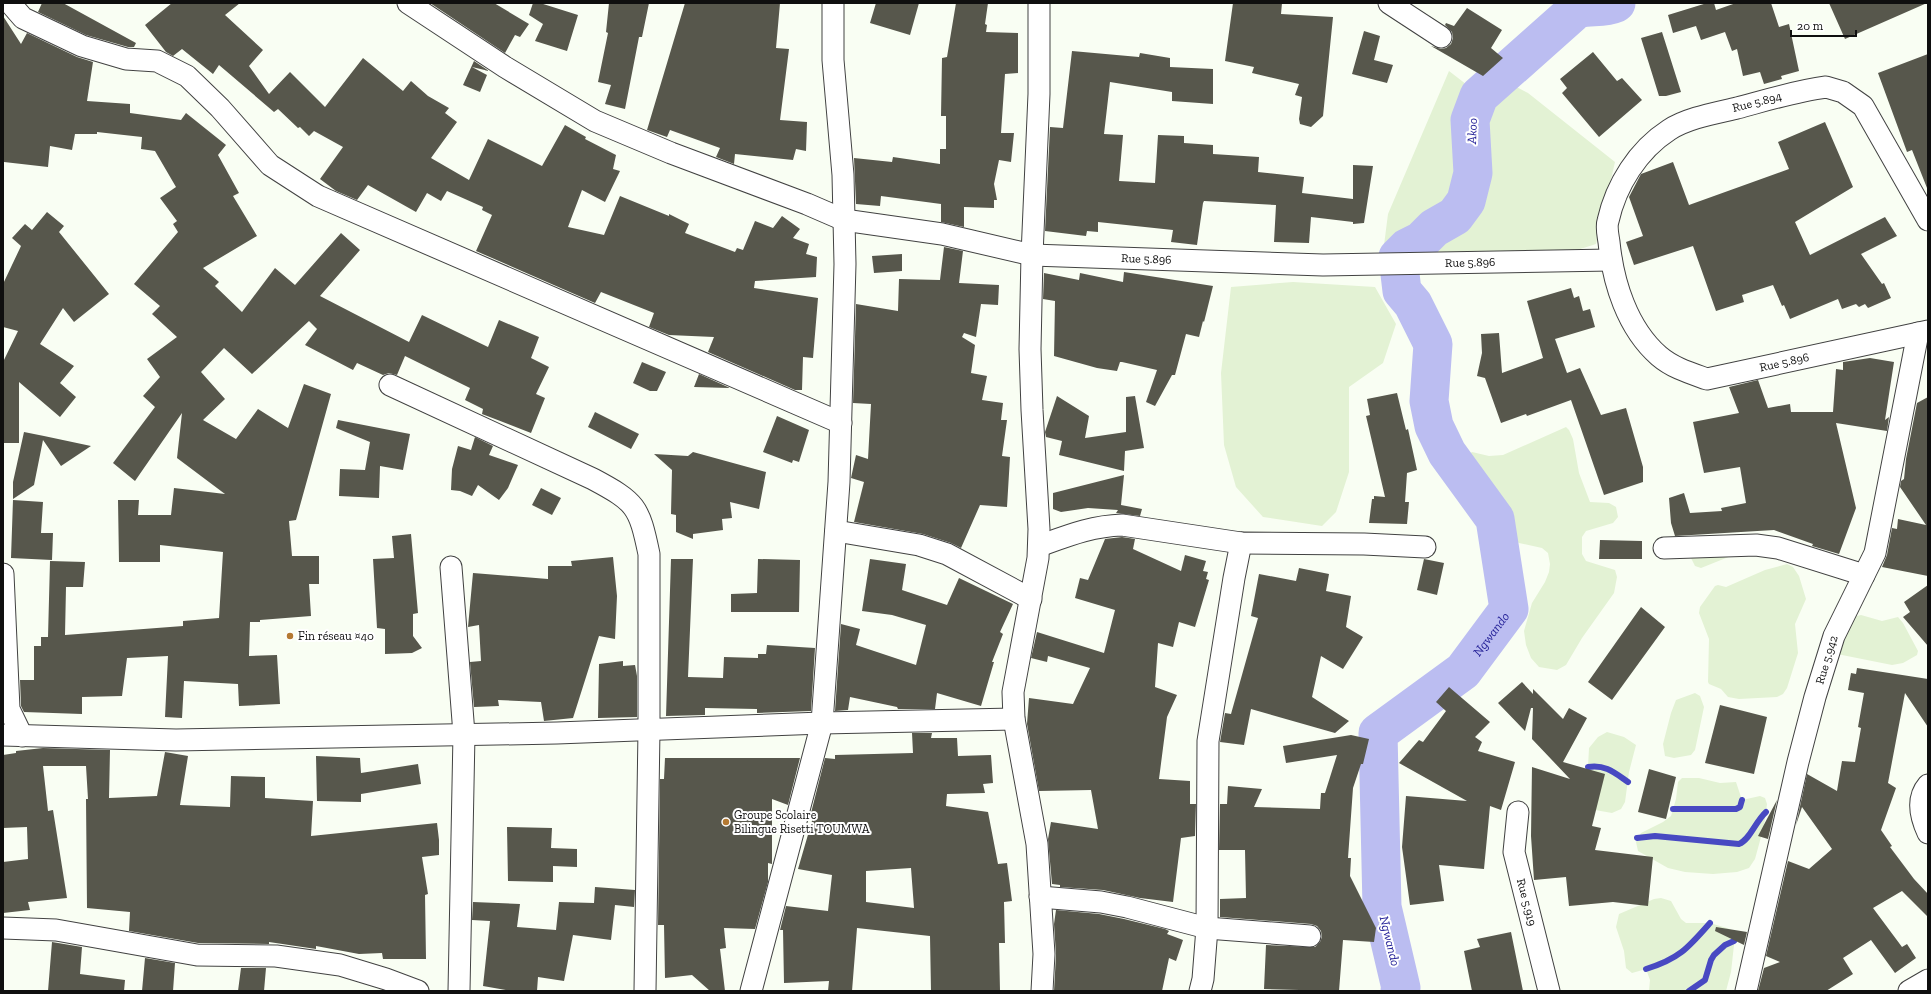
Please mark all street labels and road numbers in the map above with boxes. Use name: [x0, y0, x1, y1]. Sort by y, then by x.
street label: Rue 5.894: [1731, 89, 1784, 115]
street label: Rue 5.896: [1121, 251, 1172, 267]
street label: Rue 5.896: [1445, 255, 1496, 270]
street label: Rue 5.896: [1758, 350, 1810, 374]
street label: Rue 5.942: [1812, 634, 1841, 686]
street label: Rue 5.919: [1514, 877, 1539, 928]

